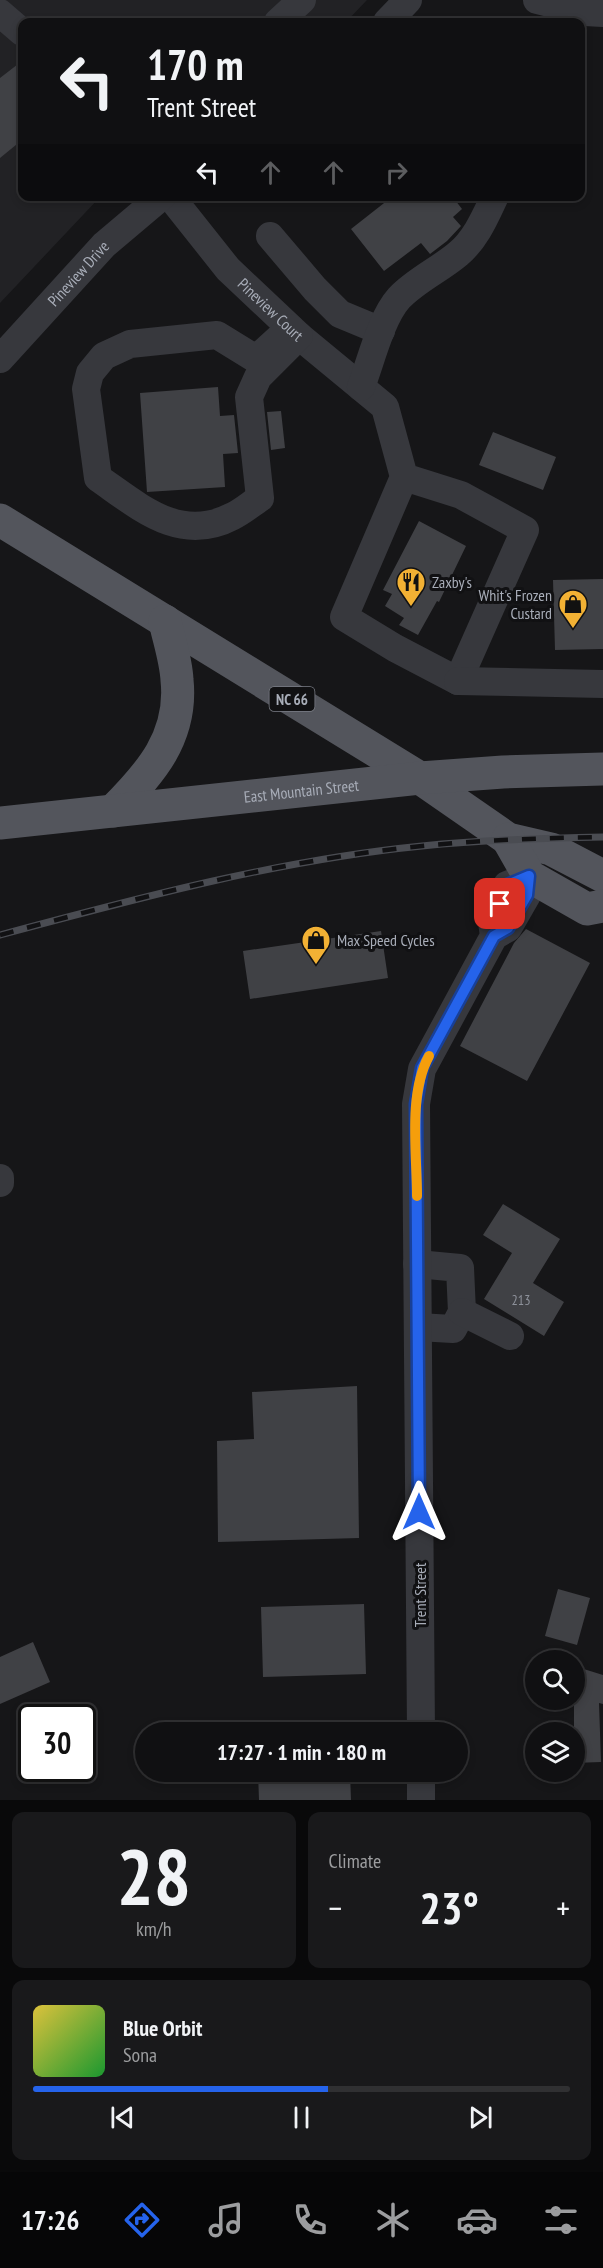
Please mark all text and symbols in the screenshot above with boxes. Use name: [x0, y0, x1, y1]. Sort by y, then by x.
text: 170 m: [147, 37, 244, 92]
icon: left: [48, 42, 126, 120]
text: Trent Street: [147, 90, 256, 124]
icon: left: [191, 156, 224, 189]
icon: ahead: [254, 156, 287, 189]
icon: ahead: [317, 156, 350, 189]
icon: right: [380, 156, 413, 189]
street label: Pineview Drive: [43, 236, 113, 310]
street label: Pineview Court: [234, 274, 308, 346]
restaurant icon: Zaxby's: [395, 566, 427, 608]
place label: Zaxby's: [432, 572, 472, 592]
place label: Whit's Frozen Custard: [479, 585, 552, 623]
shop icon: Whit's Frozen Custard: [557, 588, 589, 630]
road number: NC 66: [270, 687, 314, 711]
street label: East Mountain Street: [243, 775, 360, 807]
pin: [474, 878, 525, 929]
icon: arrive: [483, 887, 516, 920]
shop icon: Max Speed Cycles: [300, 924, 332, 966]
place label: Max Speed Cycles: [337, 930, 435, 950]
house number: 213: [512, 1291, 530, 1309]
position arrow: [387, 1480, 451, 1544]
street label: Trent Street: [410, 1562, 430, 1627]
map controls: [525, 1650, 585, 1782]
button: search: [525, 1650, 585, 1710]
speed limit sign: 30: [18, 1704, 96, 1782]
button: layers: [525, 1722, 585, 1782]
text: 17:27 · 1 min · 180 m: [217, 1738, 386, 1766]
text: 28: [116, 1826, 191, 1927]
text: Climate: [329, 1848, 381, 1874]
text: 23°: [420, 1878, 479, 1936]
text: −: [329, 1886, 342, 1929]
text: +: [556, 1886, 570, 1929]
text: km/h: [136, 1916, 171, 1942]
text: Blue Orbit: [123, 2014, 202, 2042]
text: Sona: [123, 2042, 157, 2068]
icon: previous: [106, 2101, 139, 2134]
icon: pause: [285, 2101, 318, 2134]
icon: next: [464, 2101, 497, 2134]
icon: directions: [121, 2199, 163, 2241]
icon: music: [205, 2199, 247, 2241]
icon: phone: [289, 2199, 331, 2241]
icon: climate: [372, 2199, 414, 2241]
icon: car: [456, 2199, 498, 2241]
icon: filters: [540, 2199, 582, 2241]
text: 17:26: [21, 2203, 79, 2237]

